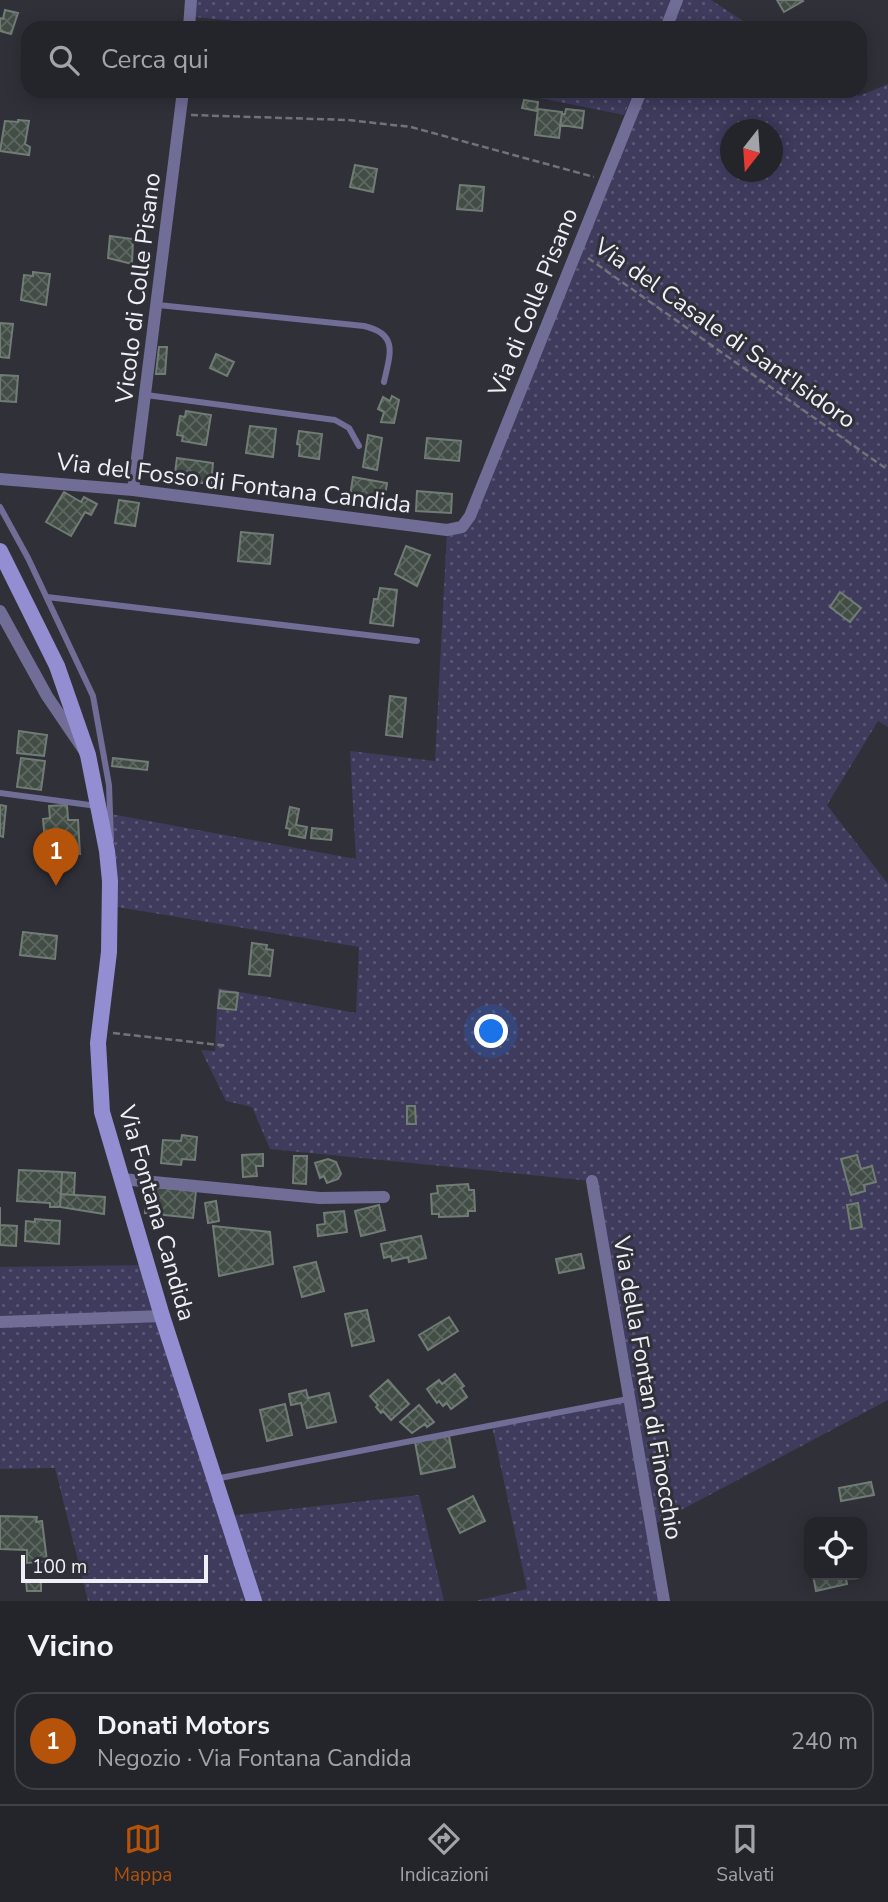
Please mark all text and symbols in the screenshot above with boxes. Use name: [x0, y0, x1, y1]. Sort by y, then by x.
search box: [21, 21, 867, 98]
icon: search: [45, 41, 83, 79]
text: Cerca qui: [101, 42, 209, 77]
north arrow: [720, 119, 783, 182]
street label: Vicolo di Colle Pisano: [108, 171, 168, 406]
street label: Via di Colle Pisano: [480, 203, 585, 402]
street label: Via del Casale di Sant'Isidoro: [587, 230, 862, 436]
street label: Via del Fosso di Fontana Candida: [54, 445, 413, 521]
pin: 1: [33, 828, 79, 886]
your location: [474, 1014, 508, 1048]
street label: Via Fontana Candida: [111, 1101, 203, 1324]
street label: Via della Fontan di Finocchio: [605, 1233, 690, 1542]
map controls: [804, 1517, 867, 1580]
button: locate: [804, 1517, 867, 1580]
scale bar: [21, 1552, 208, 1584]
text: 100 m: [32, 1554, 87, 1580]
text: Vicino: [28, 1626, 114, 1667]
text: Donati Motors: [97, 1708, 270, 1743]
text: 1: [46, 1726, 60, 1757]
text: 240 m: [791, 1726, 858, 1757]
text: Negozio · Via Fontana Candida: [97, 1743, 412, 1774]
tab: Mappa: [114, 1820, 172, 1888]
tab: Indicazioni: [400, 1820, 489, 1888]
tab: Salvati: [716, 1820, 774, 1888]

